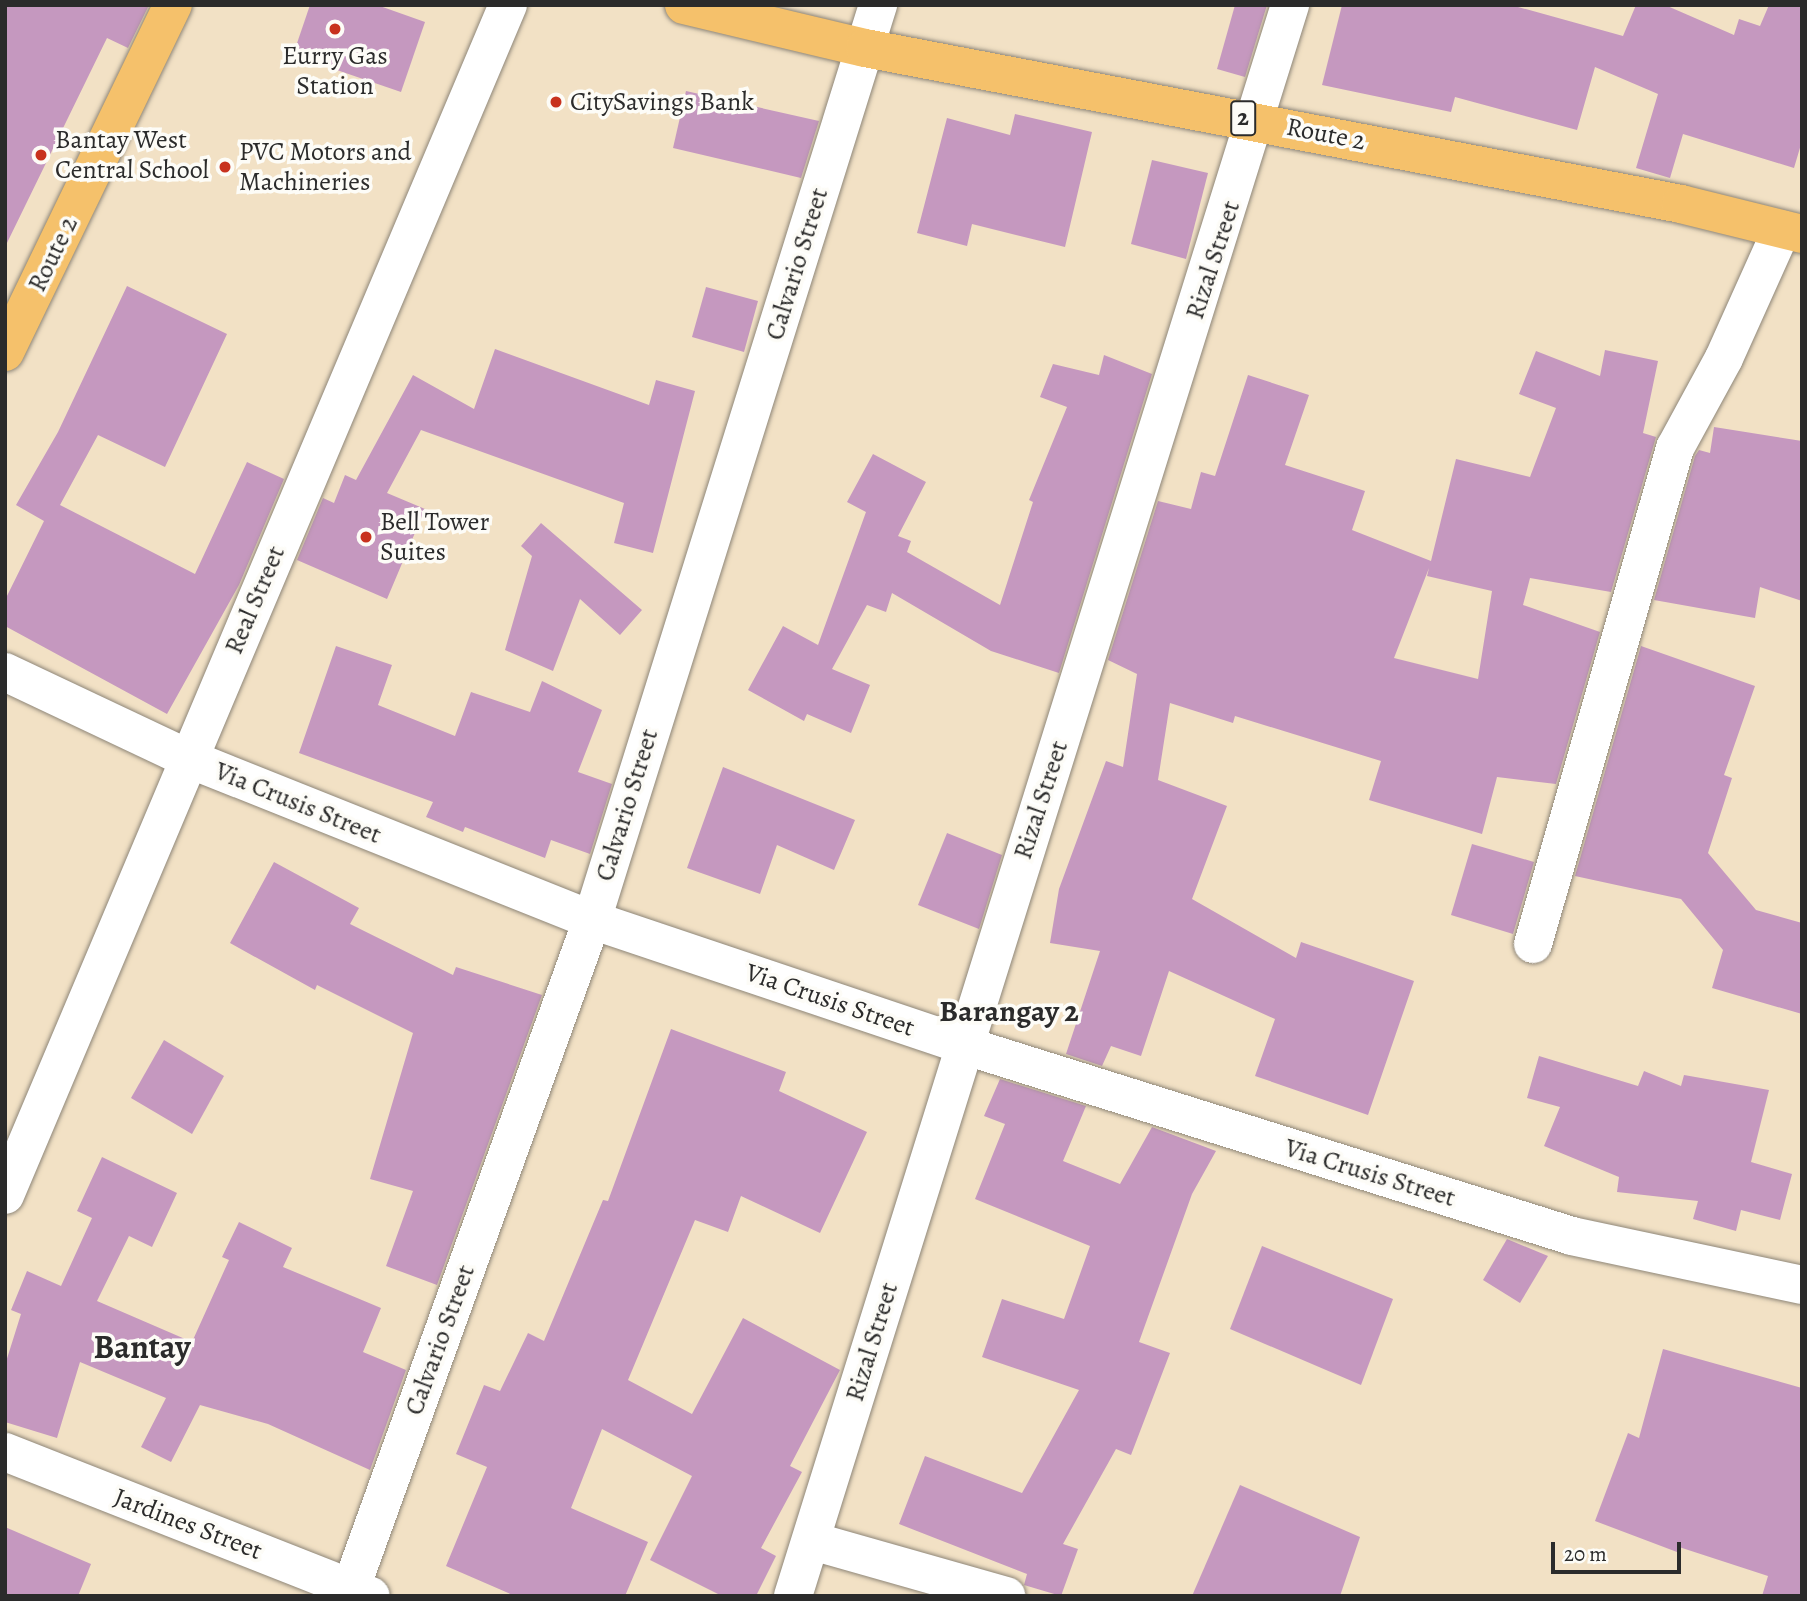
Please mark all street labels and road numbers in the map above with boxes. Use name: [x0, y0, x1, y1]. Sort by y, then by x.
road number: 2: [1229, 98, 1257, 138]
street label: Route 2: [1284, 111, 1368, 157]
street label: Calvario Street: [759, 184, 835, 344]
street label: Rizal Street: [1179, 197, 1247, 323]
street label: Route 2: [21, 211, 85, 297]
street label: Real Street: [218, 541, 292, 659]
street label: Calvario Street: [589, 725, 665, 885]
street label: Rizal Street: [1007, 737, 1075, 863]
street label: Via Crusis Street: [210, 755, 386, 851]
street label: Via Crusis Street: [741, 957, 919, 1043]
street label: Via Crusis Street: [1281, 1132, 1459, 1214]
street label: Calvario Street: [398, 1261, 482, 1419]
street label: Rizal Street: [839, 1279, 905, 1405]
street label: Jardines Street: [109, 1481, 267, 1567]

